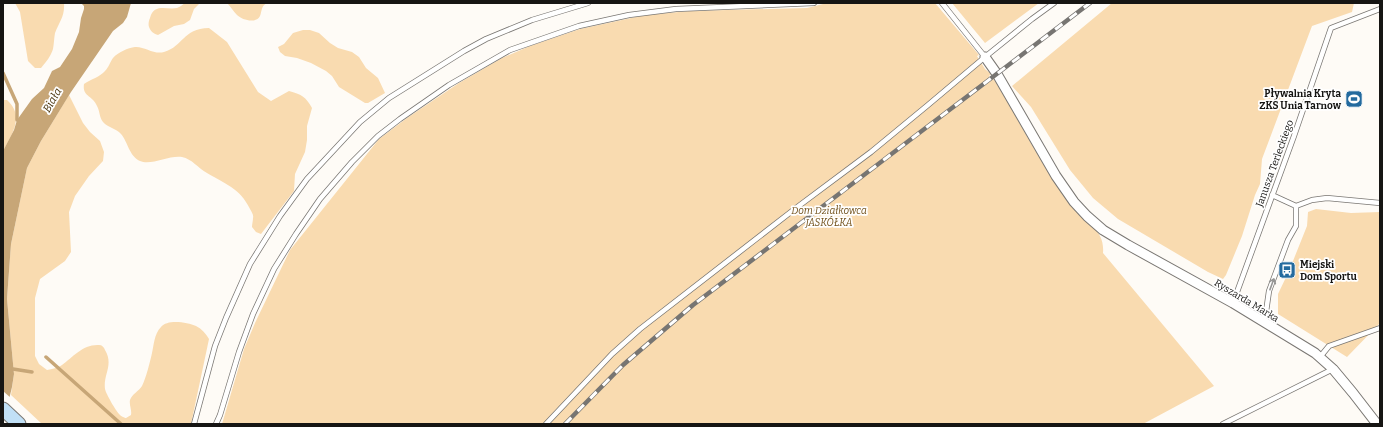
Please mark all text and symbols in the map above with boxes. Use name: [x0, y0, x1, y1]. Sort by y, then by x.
water label: Biała: [40, 86, 65, 115]
place label: Pływalnia Kryta ZKS Unia Tarnow: [1259, 88, 1342, 112]
sports icon: Pływalnia Kryta ZKS Unia Tarnow: [1344, 89, 1364, 109]
street label: Janusza Terleckiego: [1253, 118, 1296, 209]
park label: Dom Działkowca JASKÓŁKA: [791, 205, 867, 229]
place label: Miejski Dom Sportu: [1300, 259, 1357, 283]
bus stop icon: Miejski Dom Sportu: [1277, 260, 1297, 280]
street label: Ryszarda Marka: [1212, 277, 1281, 325]
one-way arrow: [1268, 279, 1276, 291]

